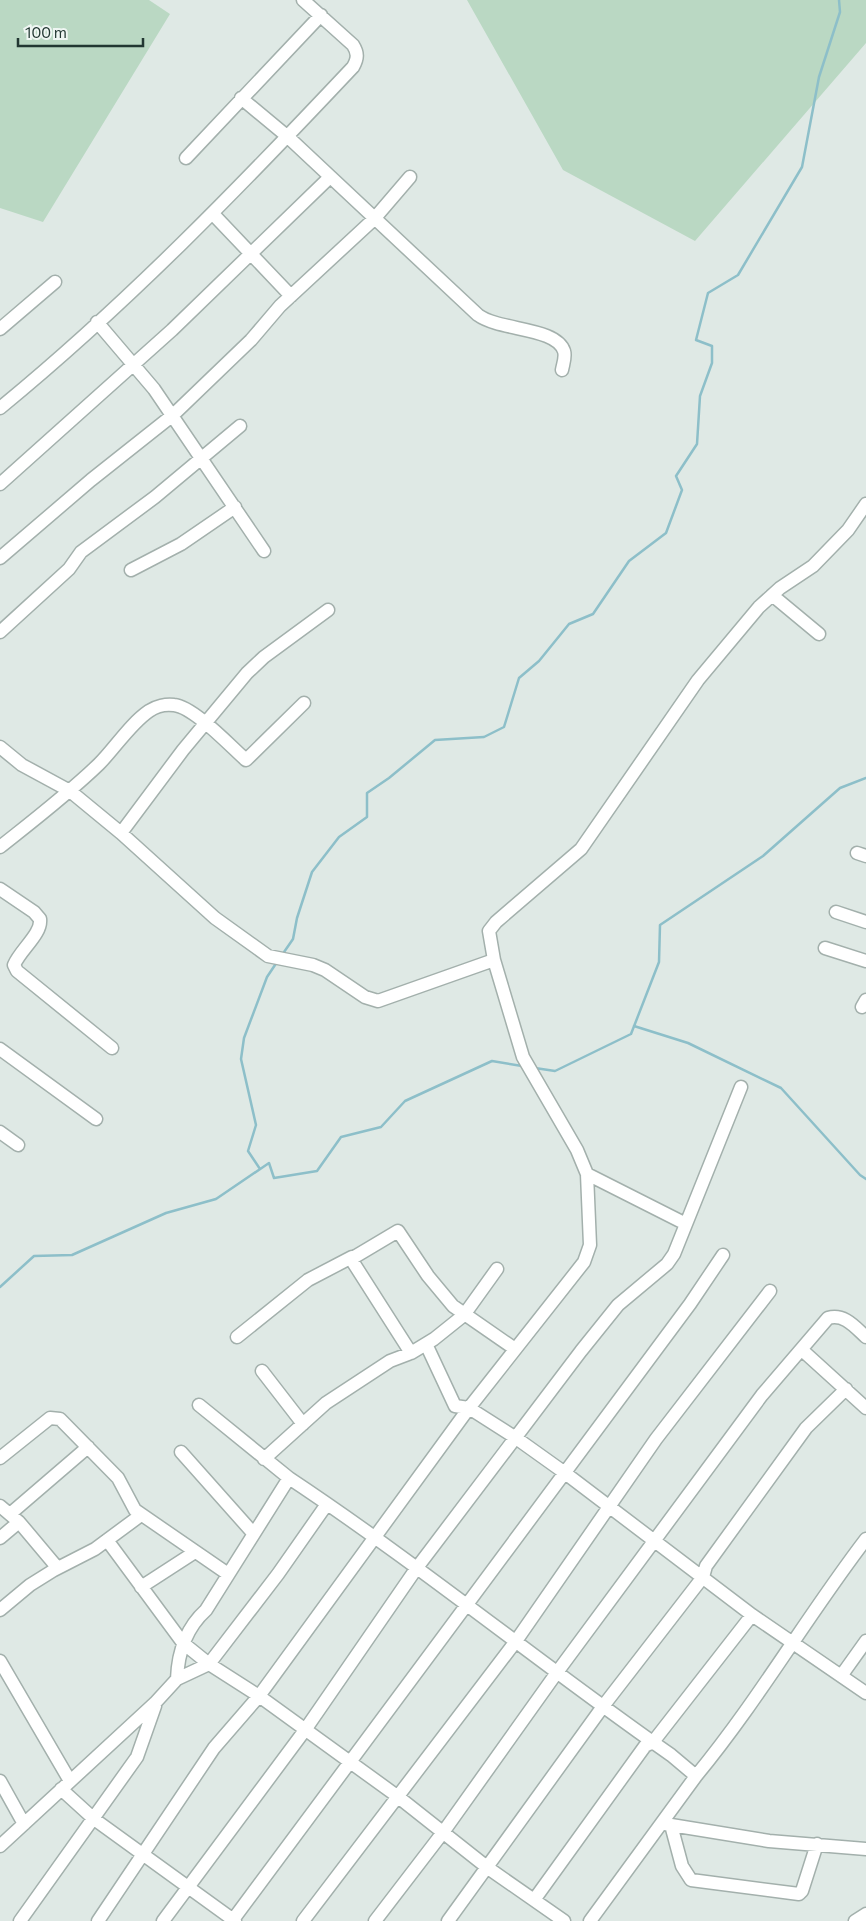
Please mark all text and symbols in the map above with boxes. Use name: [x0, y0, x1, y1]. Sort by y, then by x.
scale bar: [18, 15, 142, 47]
text: 100 m: [25, 23, 67, 41]

